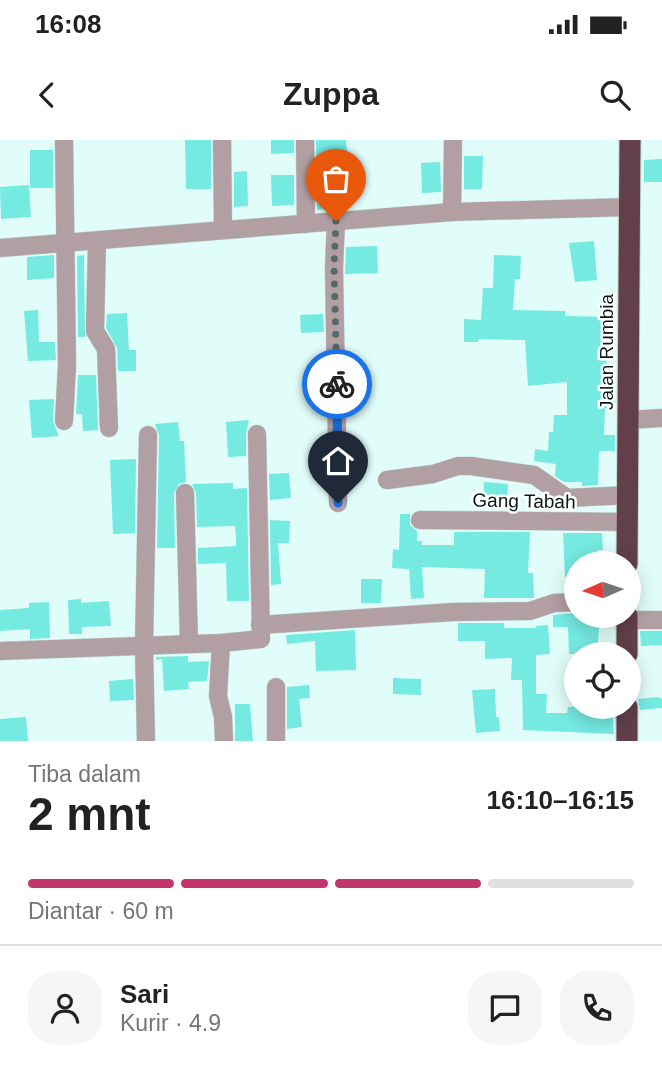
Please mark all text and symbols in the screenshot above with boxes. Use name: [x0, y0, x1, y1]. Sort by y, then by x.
text: 16:08: [35, 9, 102, 39]
icon: back: [28, 76, 66, 114]
text: Zuppa: [283, 76, 379, 112]
icon: search: [596, 76, 634, 114]
pin: [306, 149, 366, 221]
icon: bag: [317, 160, 355, 198]
street label: Jalan Rumbia: [596, 293, 617, 410]
courier: [302, 349, 372, 419]
icon: bike: [318, 365, 356, 403]
pin: [308, 431, 368, 503]
icon: home: [319, 442, 357, 480]
street label: Gang Tabah: [472, 490, 576, 512]
north arrow: [564, 551, 640, 628]
map controls: [564, 551, 641, 719]
button: locate: [564, 642, 641, 719]
text: Tiba dalam: [28, 761, 141, 787]
text: 16:10–16:15: [487, 785, 634, 815]
text: 2 mnt: [28, 788, 151, 840]
text: Diantar · 60 m: [28, 898, 174, 924]
button: person: [28, 971, 102, 1045]
button: chat: [468, 971, 542, 1045]
button: phone: [560, 971, 634, 1045]
text: Sari: [120, 979, 169, 1009]
text: Kurir · 4.9: [120, 1010, 221, 1036]

